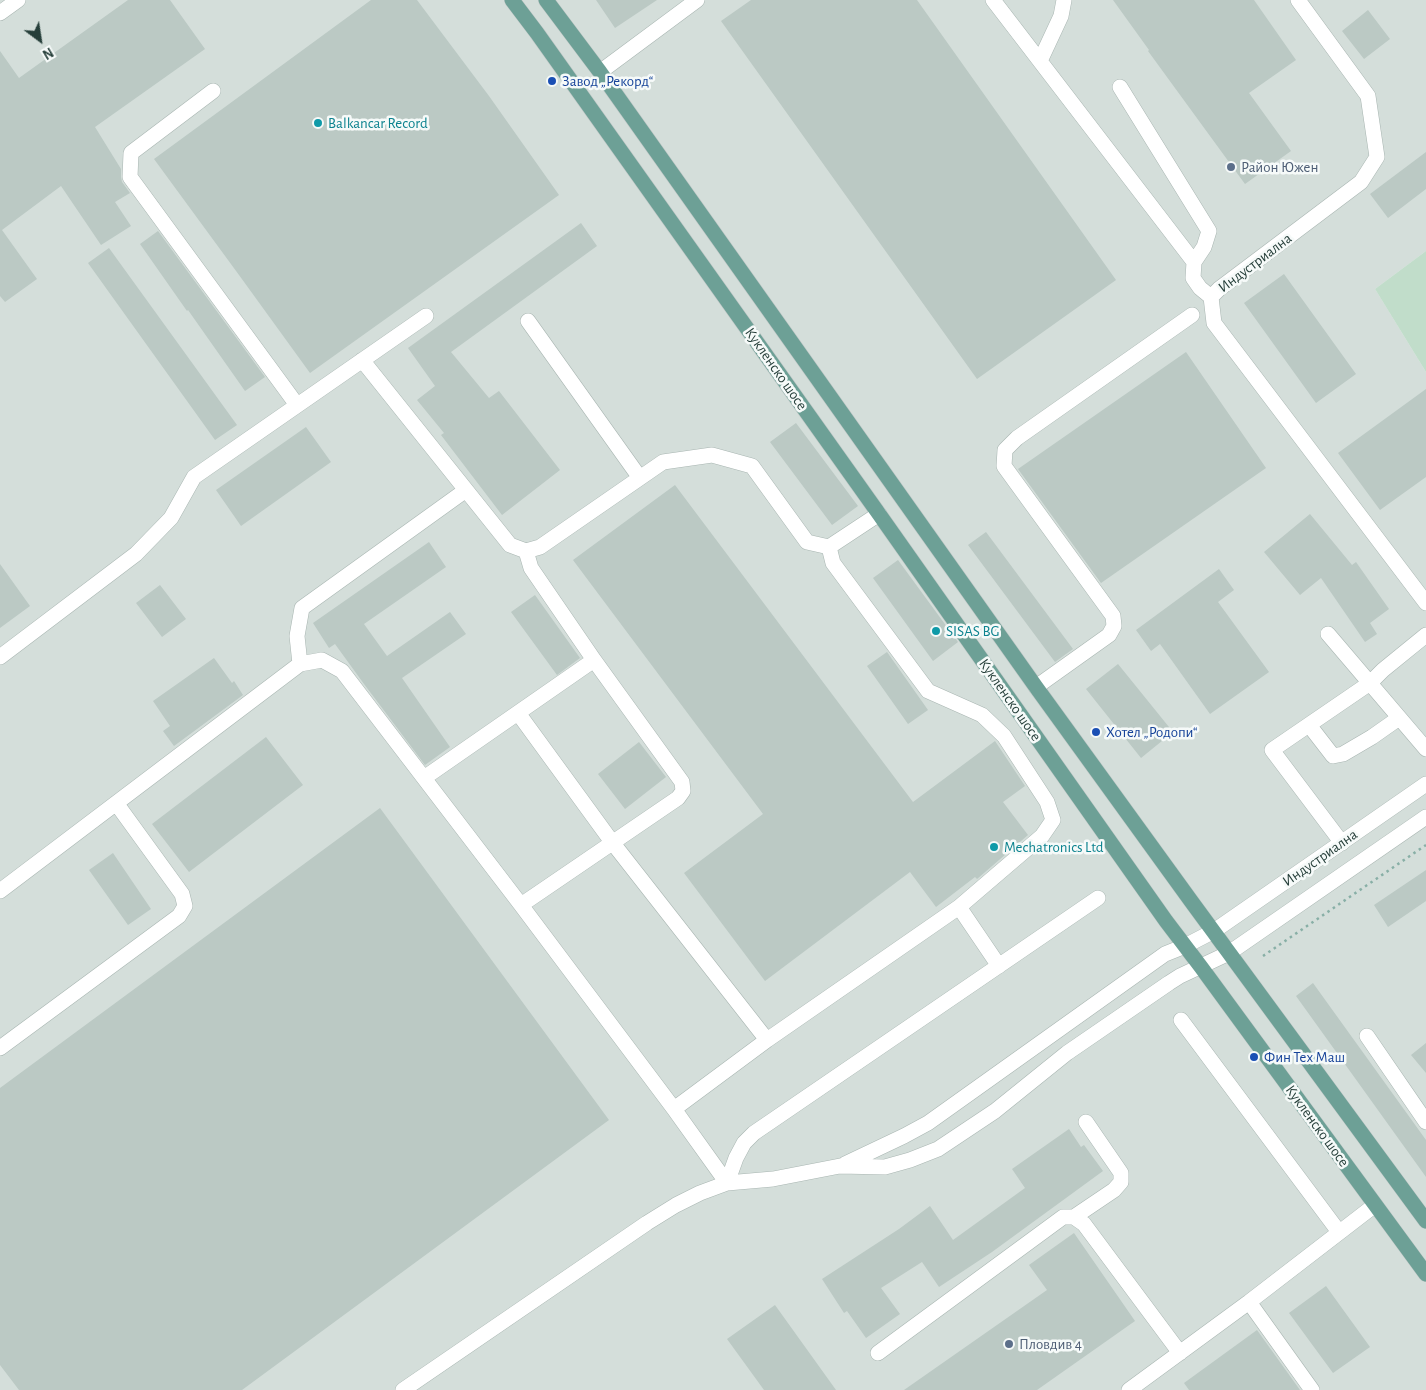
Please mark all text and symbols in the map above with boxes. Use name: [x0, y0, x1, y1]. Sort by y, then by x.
north arrow: [15, 15, 65, 65]
text: N: [40, 44, 56, 61]
place label: Завод „Рекорд“: [562, 72, 653, 90]
marker: Завод „Рекорд“: [546, 75, 558, 87]
place label: Balkancar Record: [328, 114, 428, 132]
marker: Balkancar Record: [312, 117, 324, 129]
place label: Район Южен: [1241, 158, 1318, 176]
marker: Район Южен: [1225, 161, 1237, 173]
street label: Индустриална: [1215, 229, 1295, 297]
street label: Кукленско шосе: [741, 324, 811, 414]
place label: SISAS BG: [946, 622, 999, 640]
marker: SISAS BG: [930, 625, 942, 637]
street label: Кукленско шосе: [975, 655, 1045, 745]
place label: Хотел „Родопи“: [1106, 723, 1198, 741]
marker: Хотел „Родопи“: [1090, 726, 1102, 738]
street label: Индустриална: [1279, 826, 1361, 890]
place label: Mechatronics Ltd: [1004, 838, 1104, 856]
marker: Mechatronics Ltd: [988, 841, 1000, 853]
place label: Фин Тех Маш: [1264, 1048, 1345, 1066]
marker: Фин Тех Маш: [1248, 1051, 1260, 1063]
street label: Кукленско шосе: [1281, 1082, 1353, 1170]
place label: Пловдив 4: [1019, 1335, 1082, 1353]
marker: Пловдив 4: [1003, 1338, 1015, 1350]

